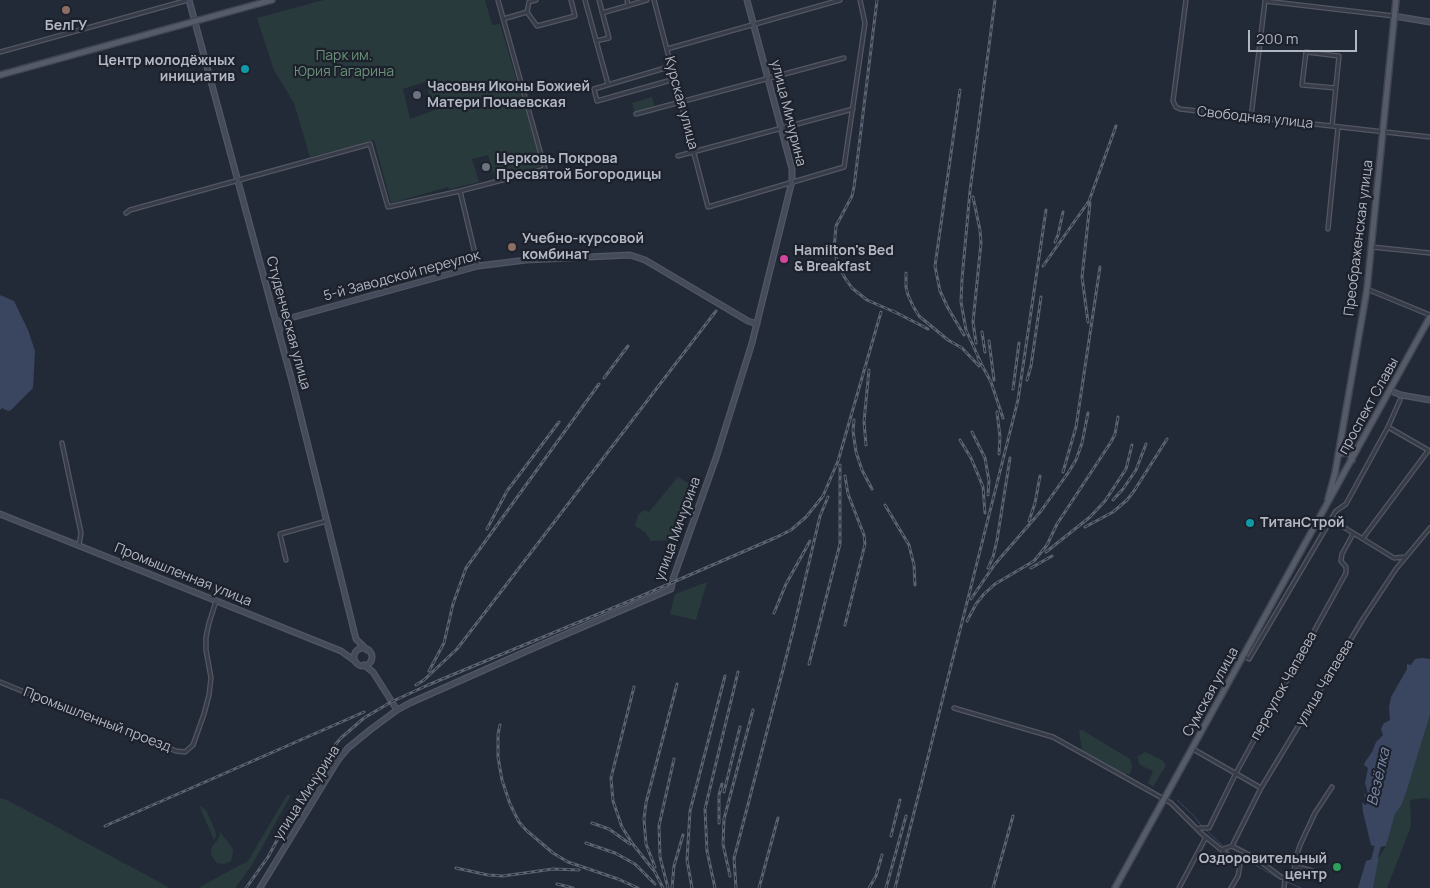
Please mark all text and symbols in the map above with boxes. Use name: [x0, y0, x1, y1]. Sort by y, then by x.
marker: БелГУ: [60, 4, 72, 16]
place label: БелГУ: [45, 18, 87, 34]
scale bar: [1250, 20, 1359, 52]
text: 200 m: [1256, 28, 1299, 49]
park label: Парк им. Юрия Гагарина: [294, 48, 394, 80]
place label: Центр молодёжных инициатив: [98, 53, 235, 85]
street label: Курская улица: [660, 55, 702, 151]
street label: улица Мичурина: [767, 58, 809, 168]
marker: Центр молодёжных инициатив: [239, 63, 251, 75]
place label: Часовня Иконы Божией Матери Почаевская: [427, 79, 590, 111]
marker: Часовня Иконы Божией Матери Почаевская: [411, 89, 423, 101]
street label: Свободная улица: [1196, 104, 1314, 132]
place label: Церковь Покрова Пресвятой Богородицы: [496, 151, 661, 184]
street label: Преображенская улица: [1341, 159, 1377, 317]
marker: Церковь Покрова Пресвятой Богородицы: [480, 161, 492, 173]
place label: Учебно-курсовой комбинат: [522, 231, 644, 264]
marker: Учебно-курсовой комбинат: [506, 241, 518, 253]
place label: Hamilton's Bed & Breakfast: [794, 243, 894, 276]
street label: 5-й Заводской переулок: [322, 247, 482, 305]
marker: Hamilton's Bed & Breakfast: [778, 253, 790, 265]
street label: Студенческая улица: [262, 255, 314, 391]
street label: проспект Славы: [1335, 355, 1403, 457]
street label: улица Мичурина: [651, 475, 705, 583]
place label: ТитанСтрой: [1260, 515, 1345, 531]
marker: ТитанСтрой: [1244, 517, 1256, 529]
street label: Промышленная улица: [112, 540, 254, 610]
street label: переулок Чапаева: [1247, 629, 1321, 743]
street label: улица Чапаева: [1292, 637, 1358, 729]
street label: Сумская улица: [1180, 644, 1242, 740]
street label: Промышленный проезд: [21, 684, 173, 756]
street label: улица Мичурина: [270, 743, 344, 843]
water label: Везёлка: [1364, 747, 1394, 807]
place label: Оздоровительный центр: [1199, 851, 1327, 884]
marker: Оздоровительный центр: [1331, 861, 1343, 873]

